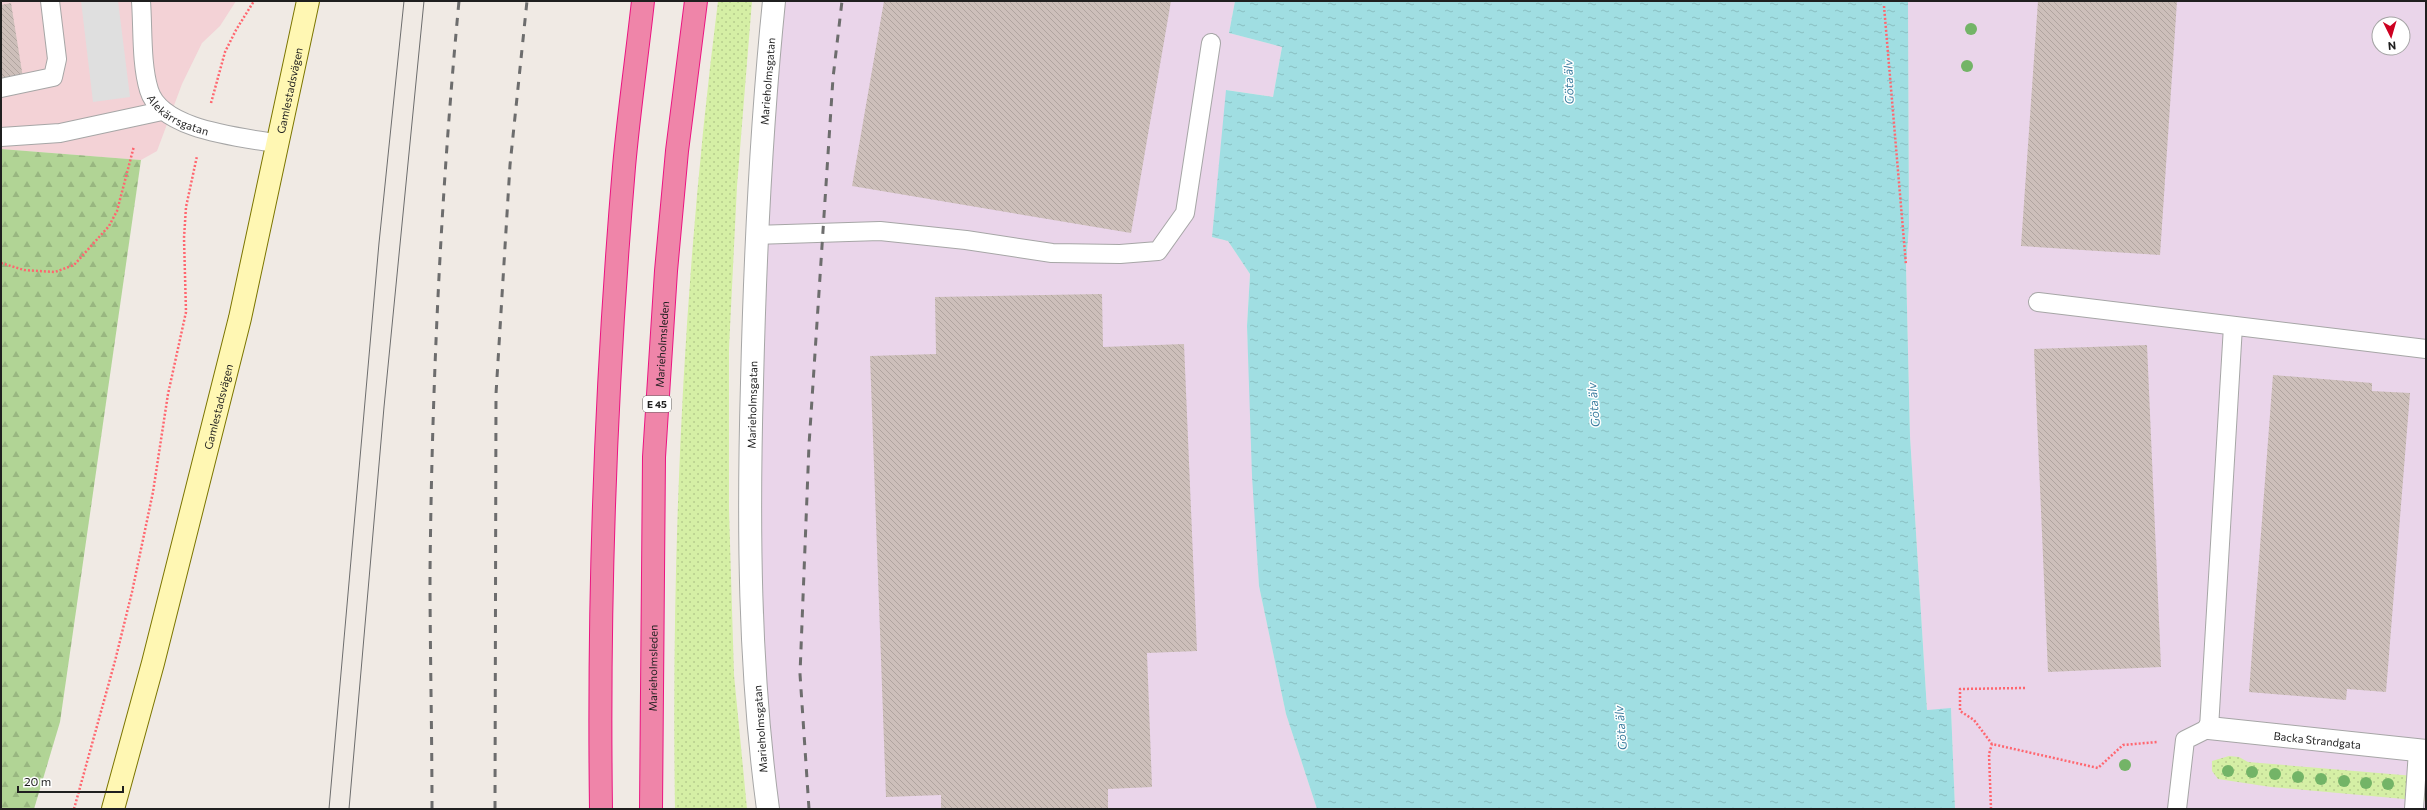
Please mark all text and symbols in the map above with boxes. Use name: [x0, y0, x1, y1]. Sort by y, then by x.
north arrow: [2371, 16, 2411, 56]
street label: Marieholmsgatan: [757, 37, 777, 125]
text: N: [2387, 40, 2397, 53]
street label: Gamlestadsvägen: [273, 46, 304, 135]
water label: Göta älv: [1560, 59, 1576, 105]
street label: Alekärrsgatan: [145, 92, 210, 137]
street label: Marieholmsleden: [652, 301, 671, 388]
street label: Marieholmsgatan: [744, 361, 759, 449]
street label: Gamlestadsvägen: [201, 362, 235, 451]
water label: Göta älv: [1584, 381, 1602, 428]
road number: E 45: [643, 396, 671, 412]
street label: Marieholmsleden: [645, 625, 659, 711]
street label: Marieholmsgatan: [750, 685, 770, 773]
water label: Göta älv: [1611, 704, 1629, 751]
street label: Backa Strandgata: [2273, 728, 2362, 751]
scale bar: [18, 768, 123, 794]
text: 20 m: [24, 774, 51, 788]

